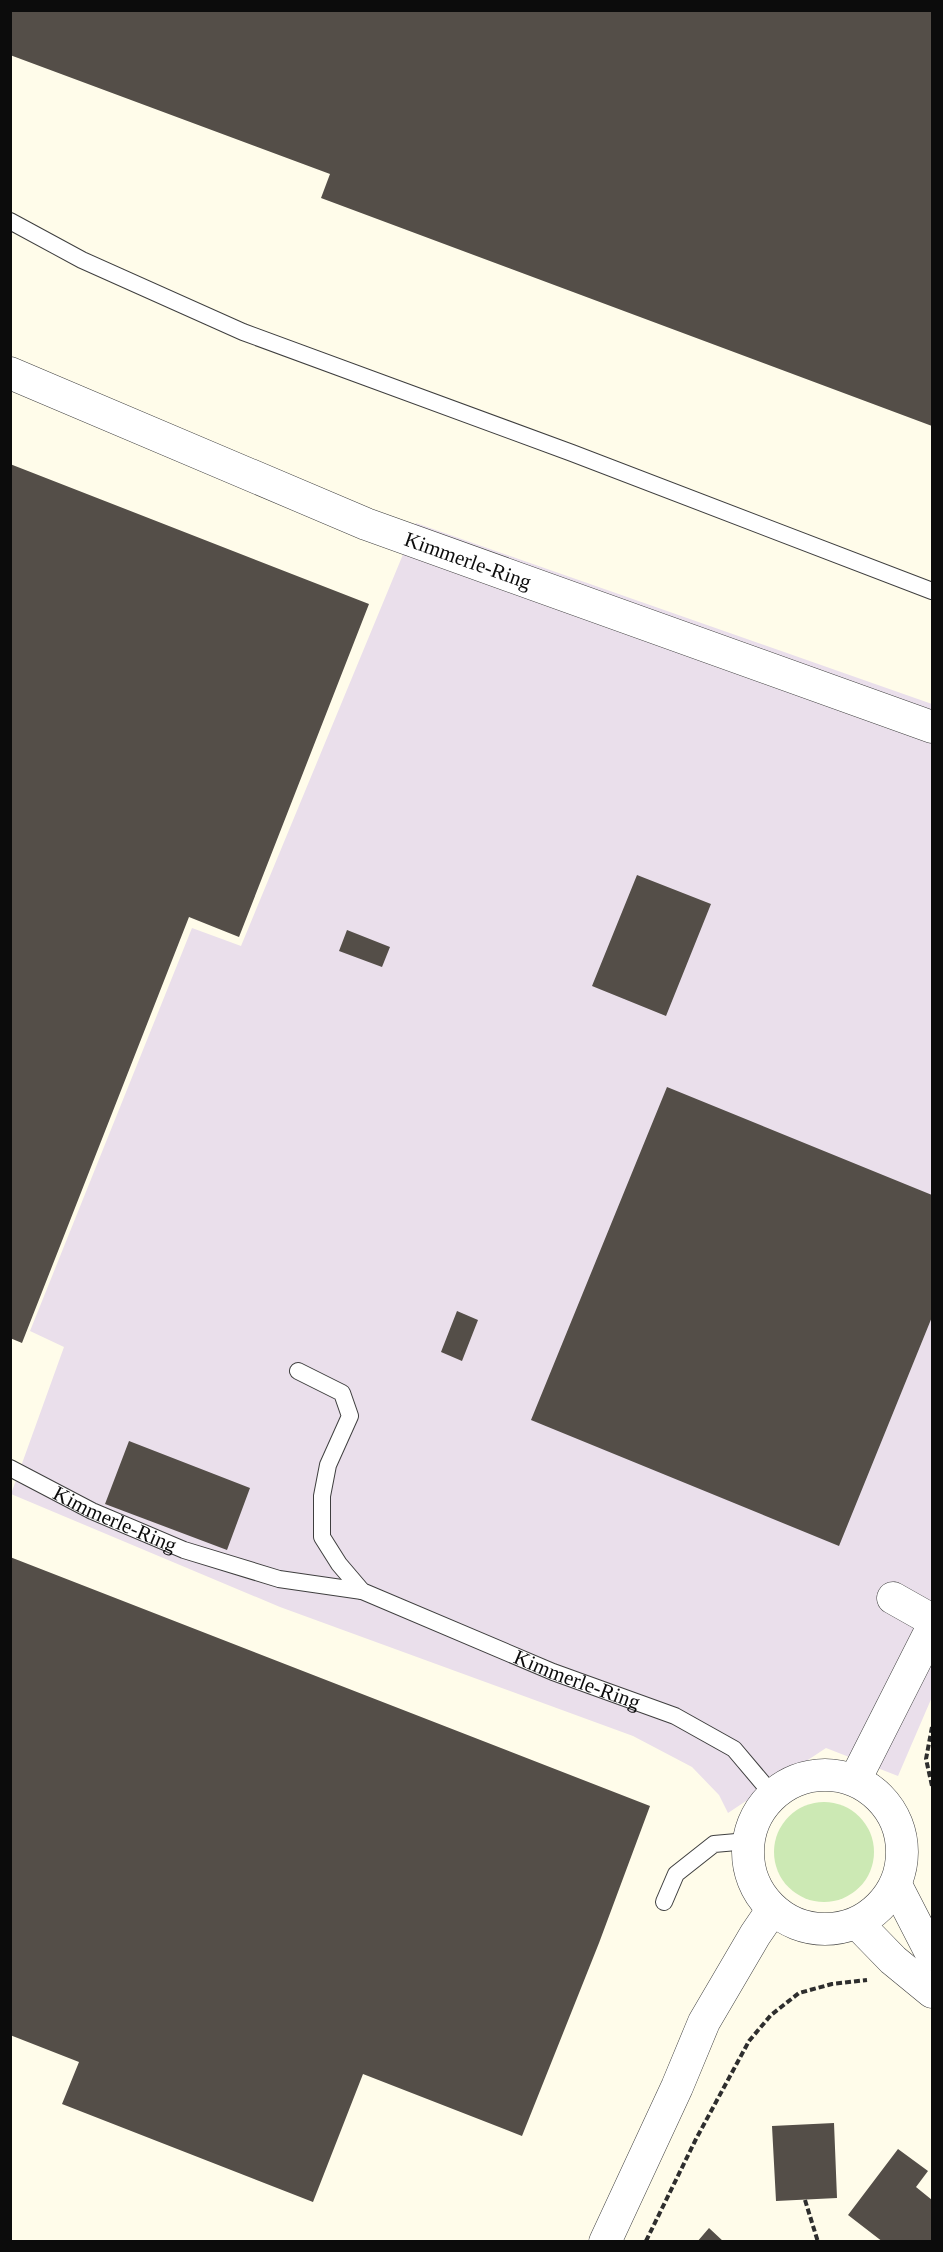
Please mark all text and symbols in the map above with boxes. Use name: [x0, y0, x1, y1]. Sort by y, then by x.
street label: Kimmerle-Ring: [401, 527, 535, 594]
street label: Kimmerle-Ring: [49, 1481, 181, 1558]
street label: Kimmerle-Ring: [510, 1645, 644, 1715]

